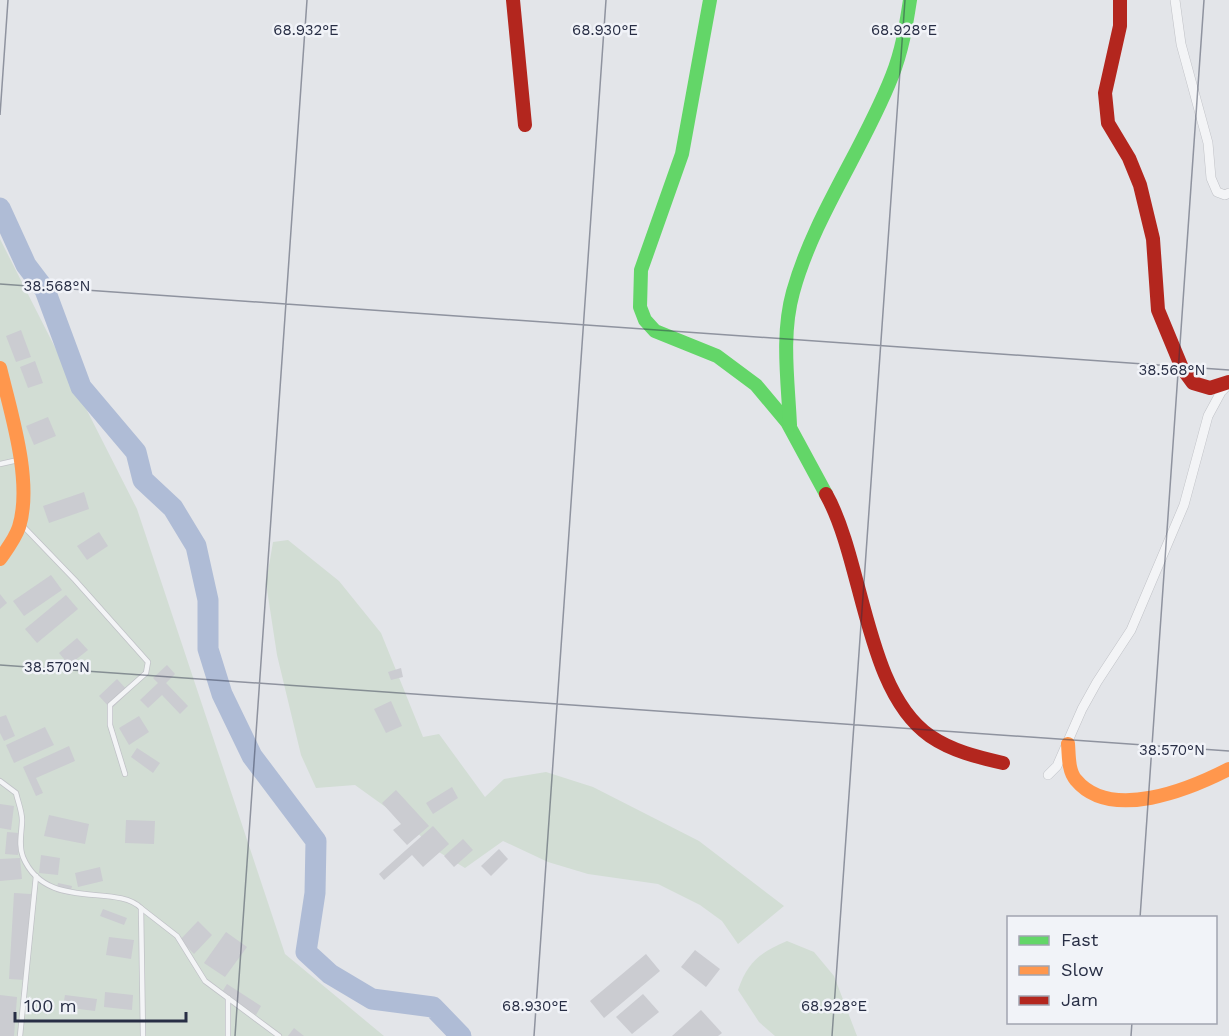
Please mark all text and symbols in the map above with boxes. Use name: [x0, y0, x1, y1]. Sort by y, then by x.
text: 68.932°E: [273, 21, 339, 39]
text: 68.930°E: [572, 21, 638, 39]
text: 68.928°E: [871, 21, 937, 39]
text: 38.568°N: [24, 277, 90, 295]
text: 38.568°N: [1139, 361, 1205, 379]
text: 38.570°N: [24, 658, 90, 676]
text: 38.570°N: [1139, 741, 1205, 759]
legend: [1007, 916, 1217, 1024]
text: Fast: [1061, 929, 1099, 950]
text: Slow: [1061, 959, 1104, 980]
scale bar: [15, 985, 186, 1023]
text: Jam: [1061, 989, 1098, 1010]
text: 100 m: [24, 995, 77, 1016]
text: 68.930°E: [502, 997, 568, 1015]
text: 68.928°E: [801, 997, 867, 1015]

